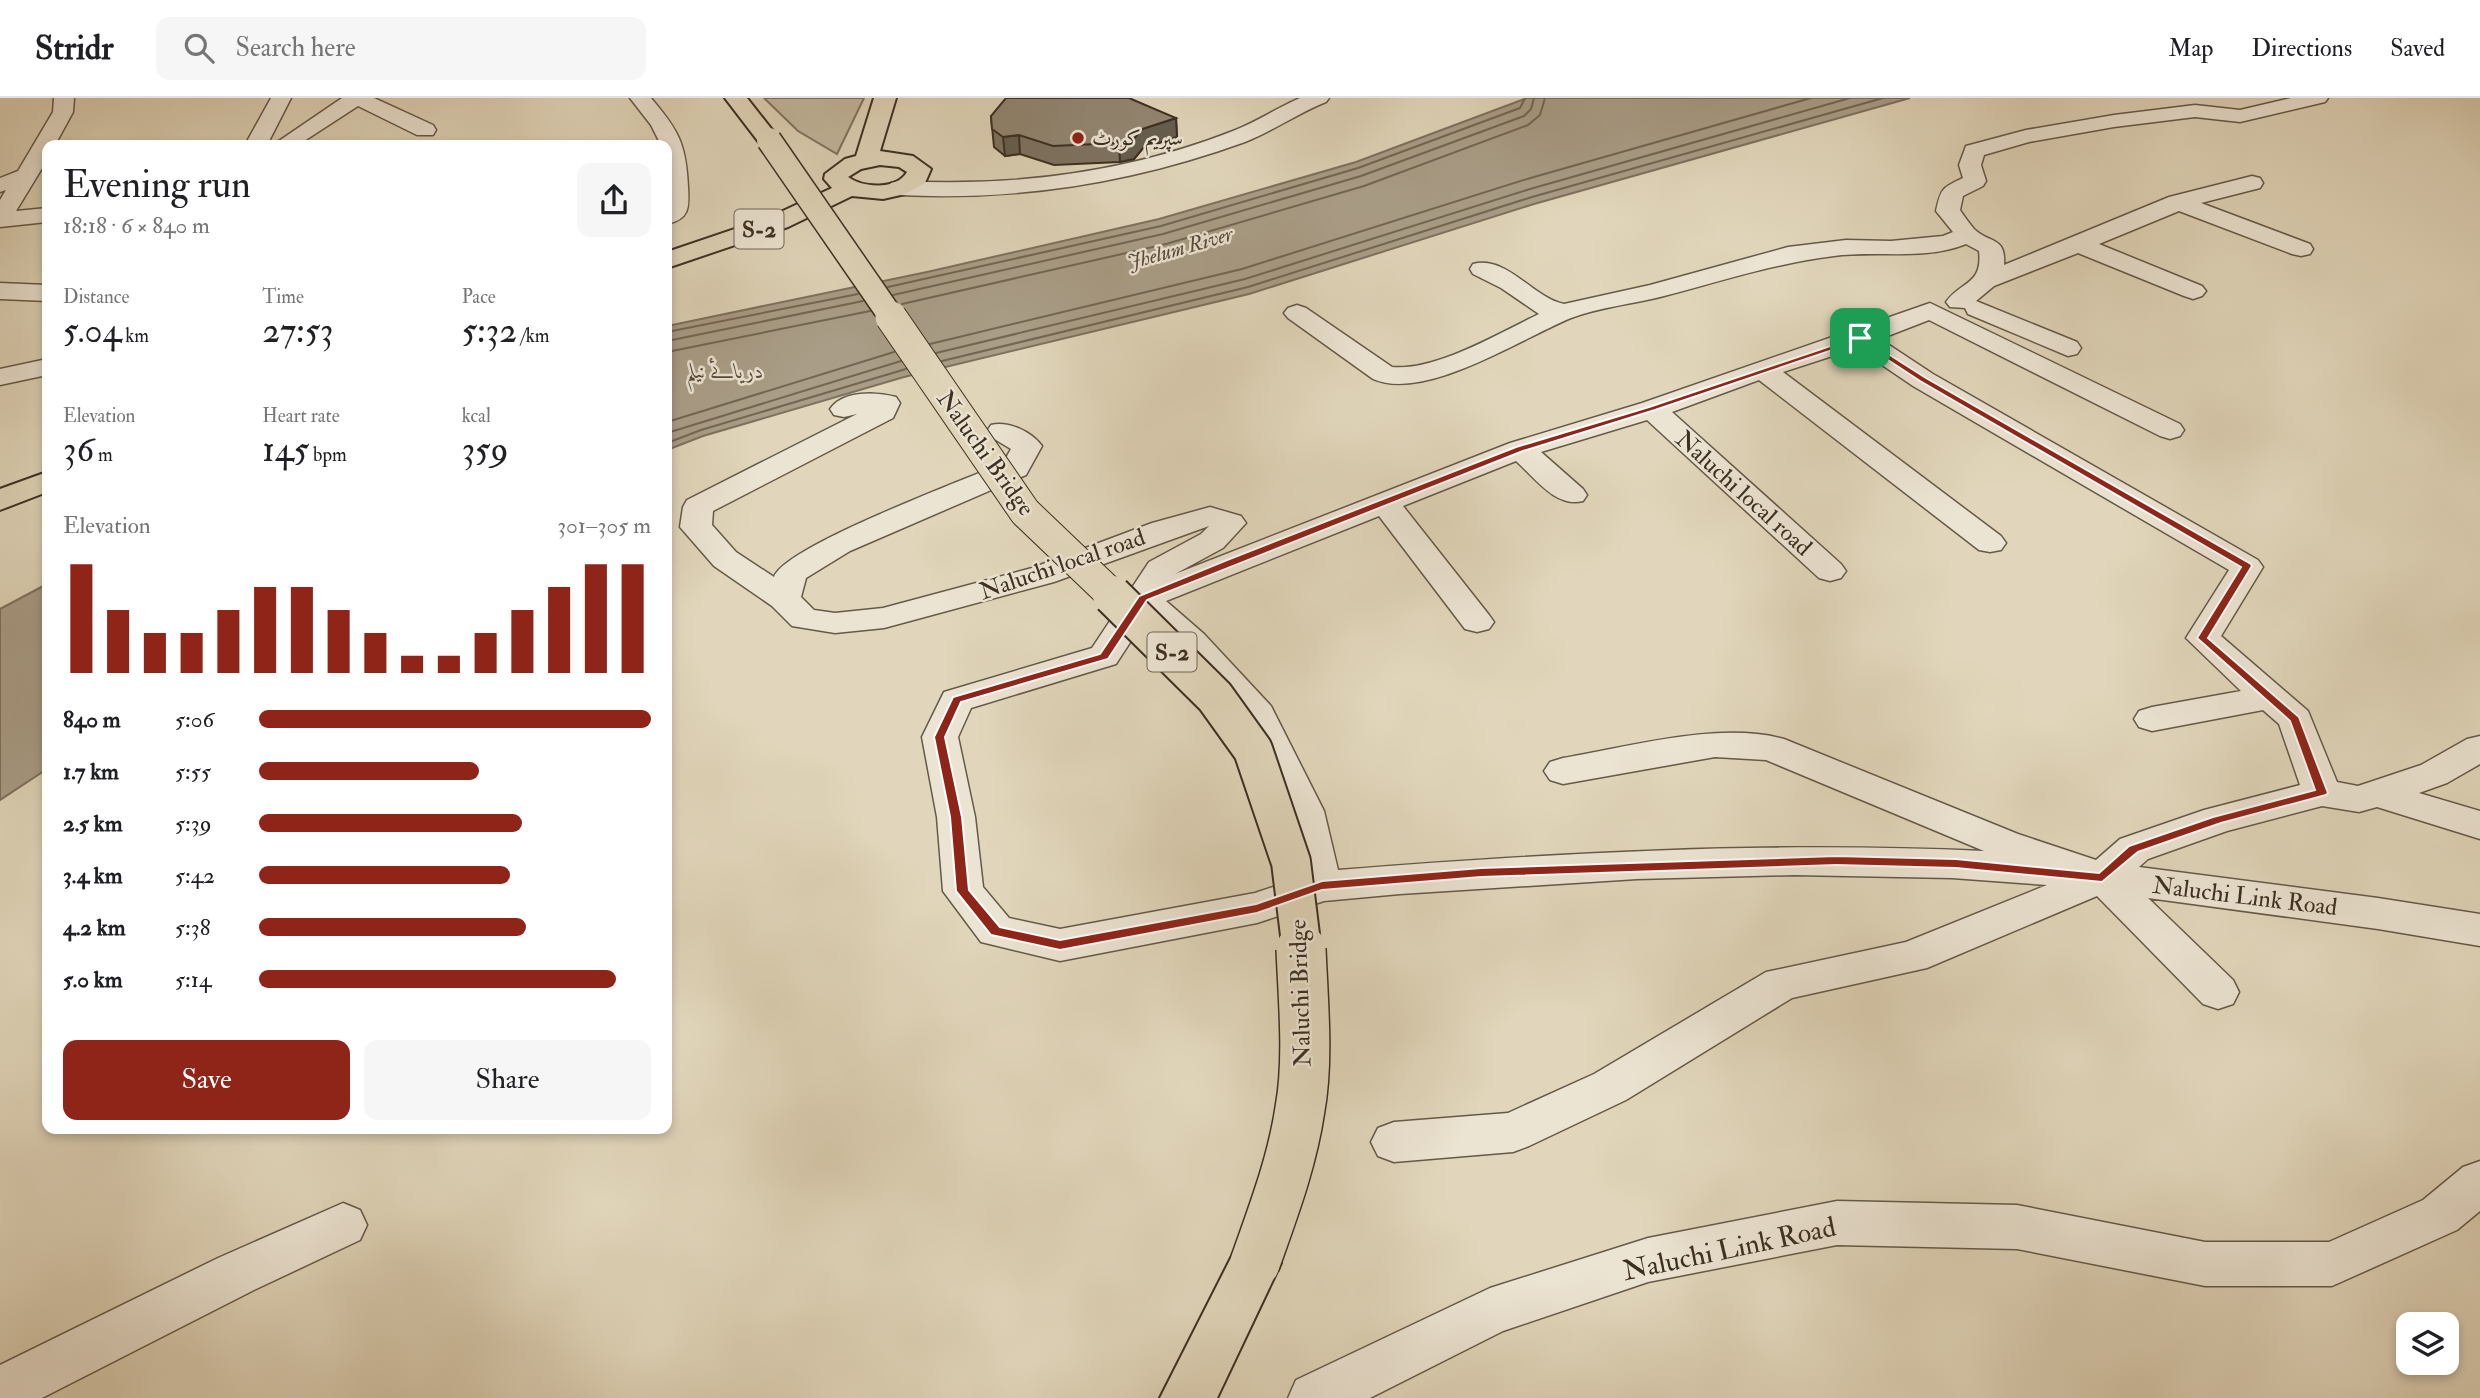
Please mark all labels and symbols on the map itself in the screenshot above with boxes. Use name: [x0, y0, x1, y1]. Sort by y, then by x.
place label: سپریم کورٹ: [1092, 125, 1183, 156]
marker: سپریم کورٹ: [1070, 130, 1086, 146]
road number: S-2: [734, 210, 784, 248]
water label: Jhelum River: [1124, 220, 1237, 276]
pin: [1830, 308, 1890, 368]
water label: دریائے نیلم: [686, 357, 764, 392]
street label: Naluchi Bridge: [930, 385, 1041, 522]
street label: Naluchi local road: [1669, 424, 1819, 563]
street label: Naluchi local road: [975, 522, 1149, 607]
road number: S-2: [1148, 632, 1196, 672]
street label: Naluchi Link Road: [2151, 870, 2339, 923]
street label: Naluchi Bridge: [1282, 919, 1319, 1067]
street label: Naluchi Link Road: [1620, 1210, 1839, 1289]

